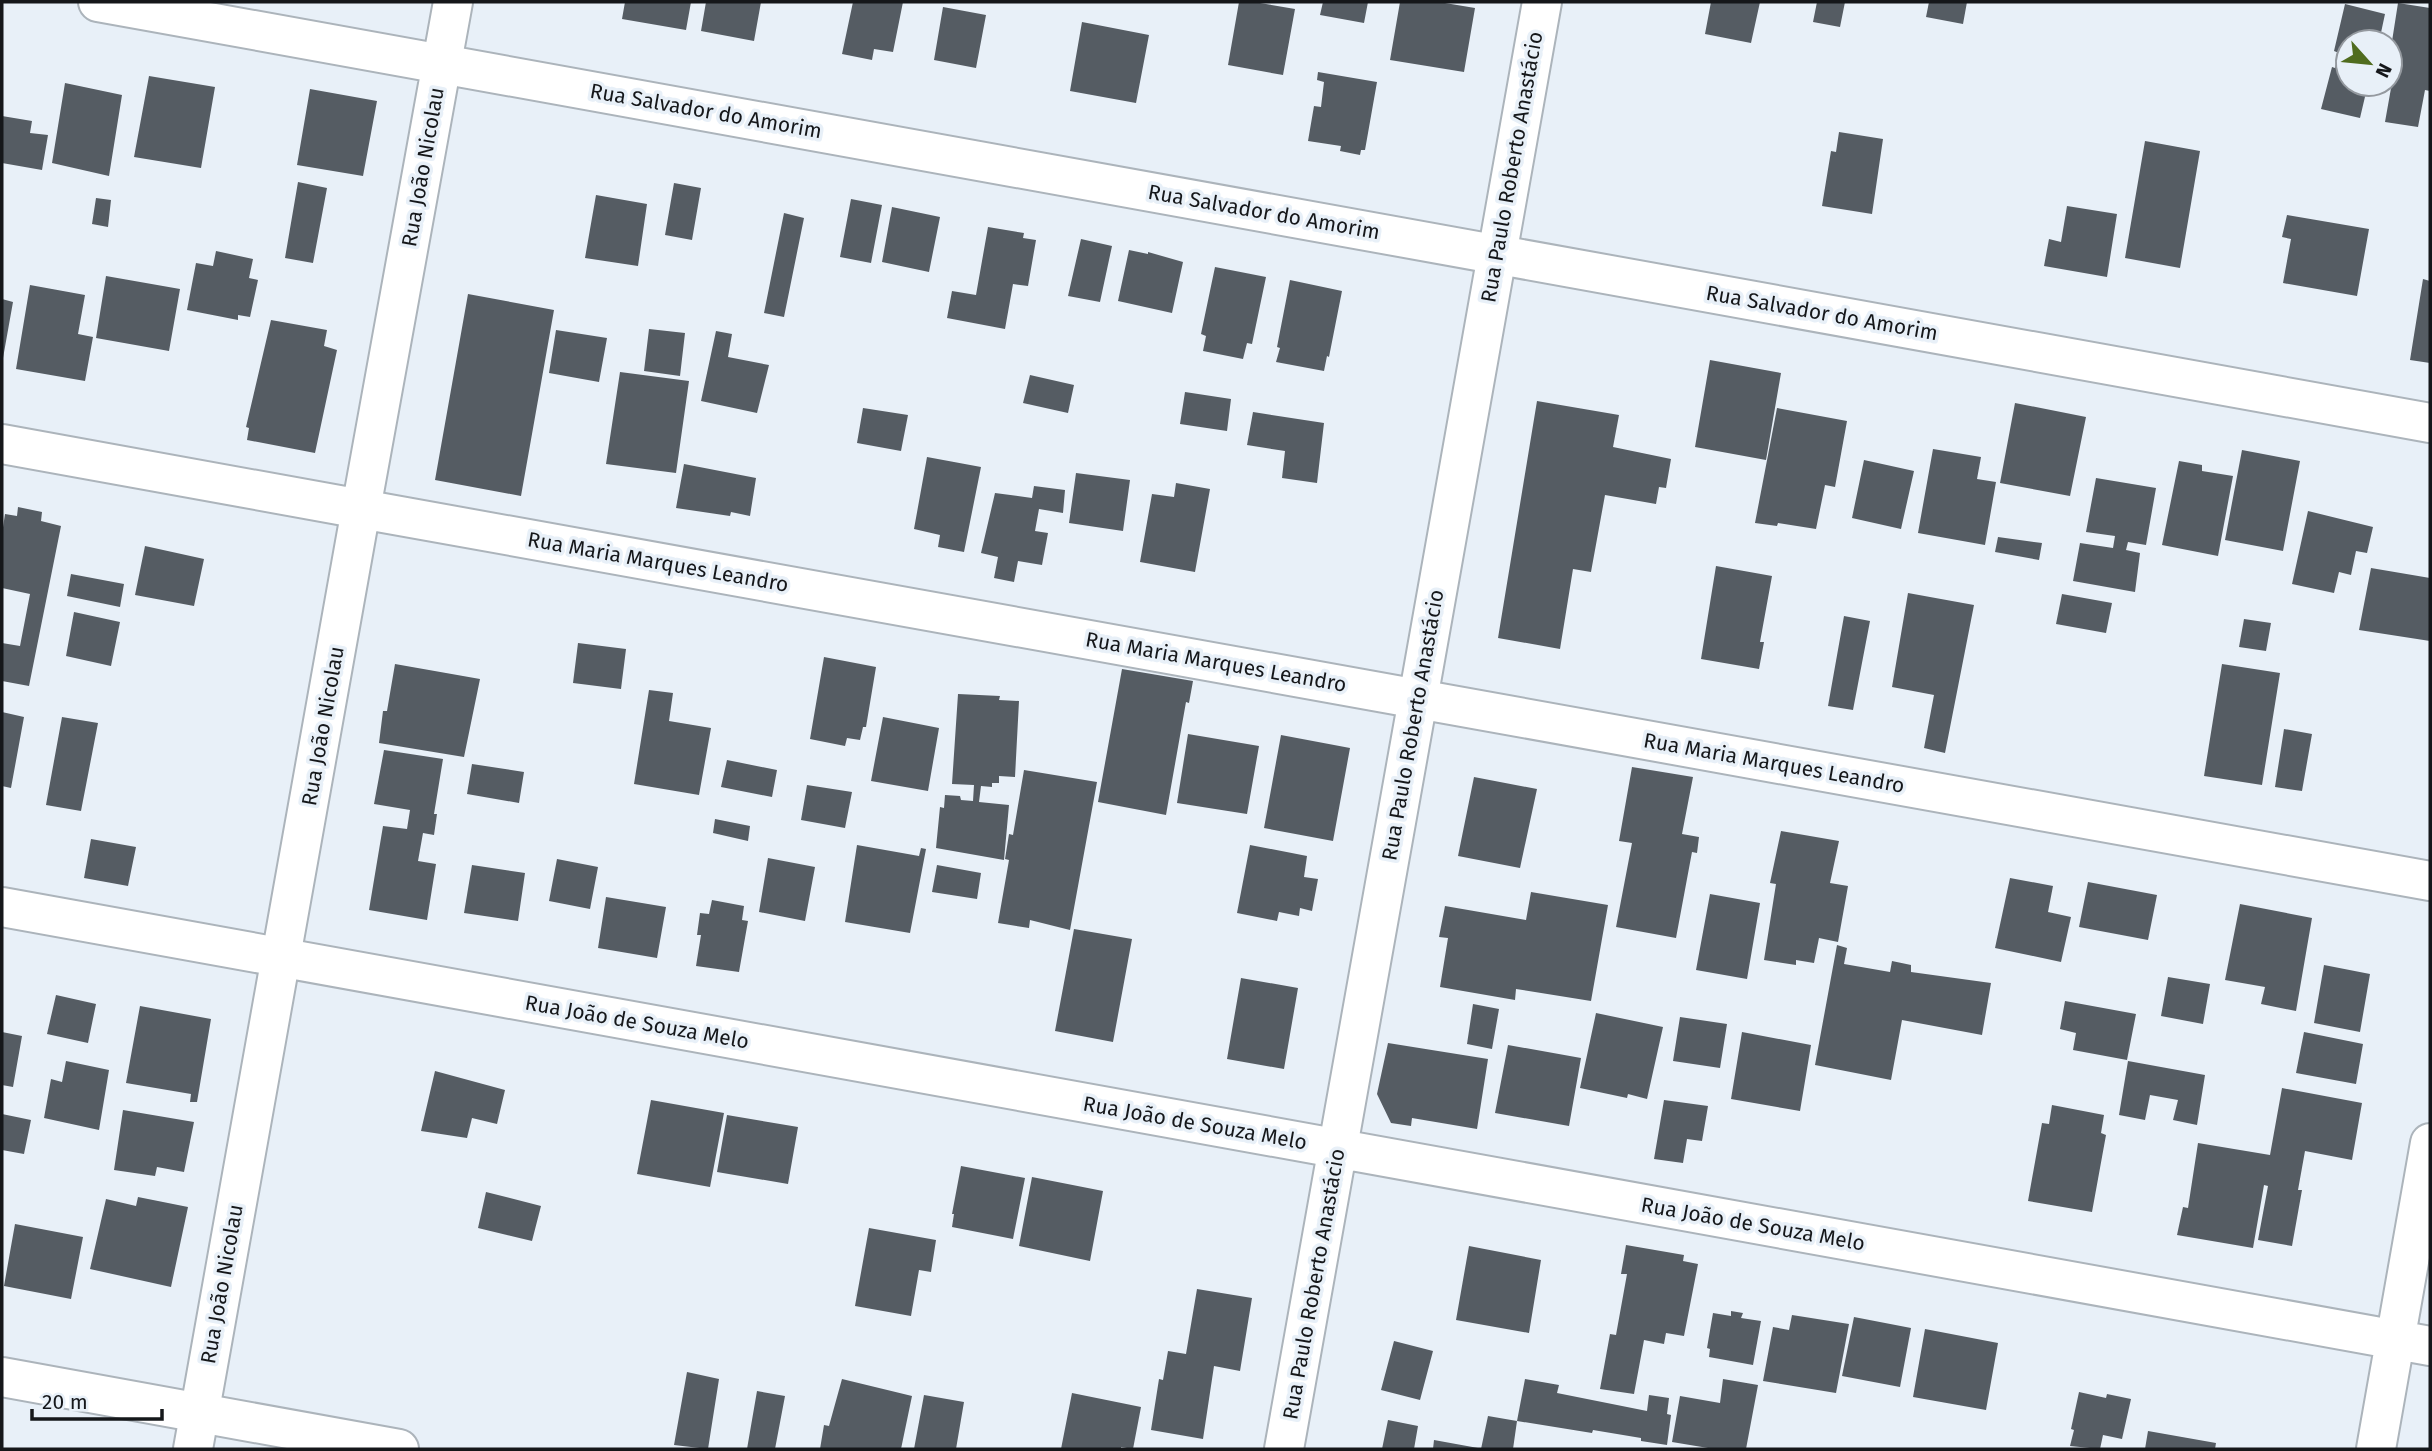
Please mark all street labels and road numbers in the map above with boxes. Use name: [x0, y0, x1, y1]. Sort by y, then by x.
street label: Rua Paulo Roberto Anastácio: [1475, 29, 1549, 305]
street label: Rua Salvador do Amorim: [588, 78, 824, 144]
street label: Rua João Nicolau: [396, 85, 450, 249]
street label: Rua Salvador do Amorim: [1146, 179, 1382, 245]
street label: Rua Salvador do Amorim: [1704, 280, 1940, 346]
street label: Rua Maria Marques Leandro: [525, 526, 791, 598]
street label: Rua Paulo Roberto Anastácio: [1376, 587, 1450, 863]
street label: Rua Maria Marques Leandro: [1083, 626, 1349, 698]
street label: Rua João Nicolau: [296, 644, 350, 808]
street label: Rua Maria Marques Leandro: [1641, 727, 1907, 799]
street label: Rua João de Souza Melo: [523, 989, 751, 1055]
street label: Rua João de Souza Melo: [1081, 1090, 1309, 1156]
street label: Rua Paulo Roberto Anastácio: [1277, 1146, 1351, 1422]
street label: Rua João de Souza Melo: [1639, 1191, 1867, 1257]
street label: Rua João Nicolau: [195, 1202, 249, 1366]

